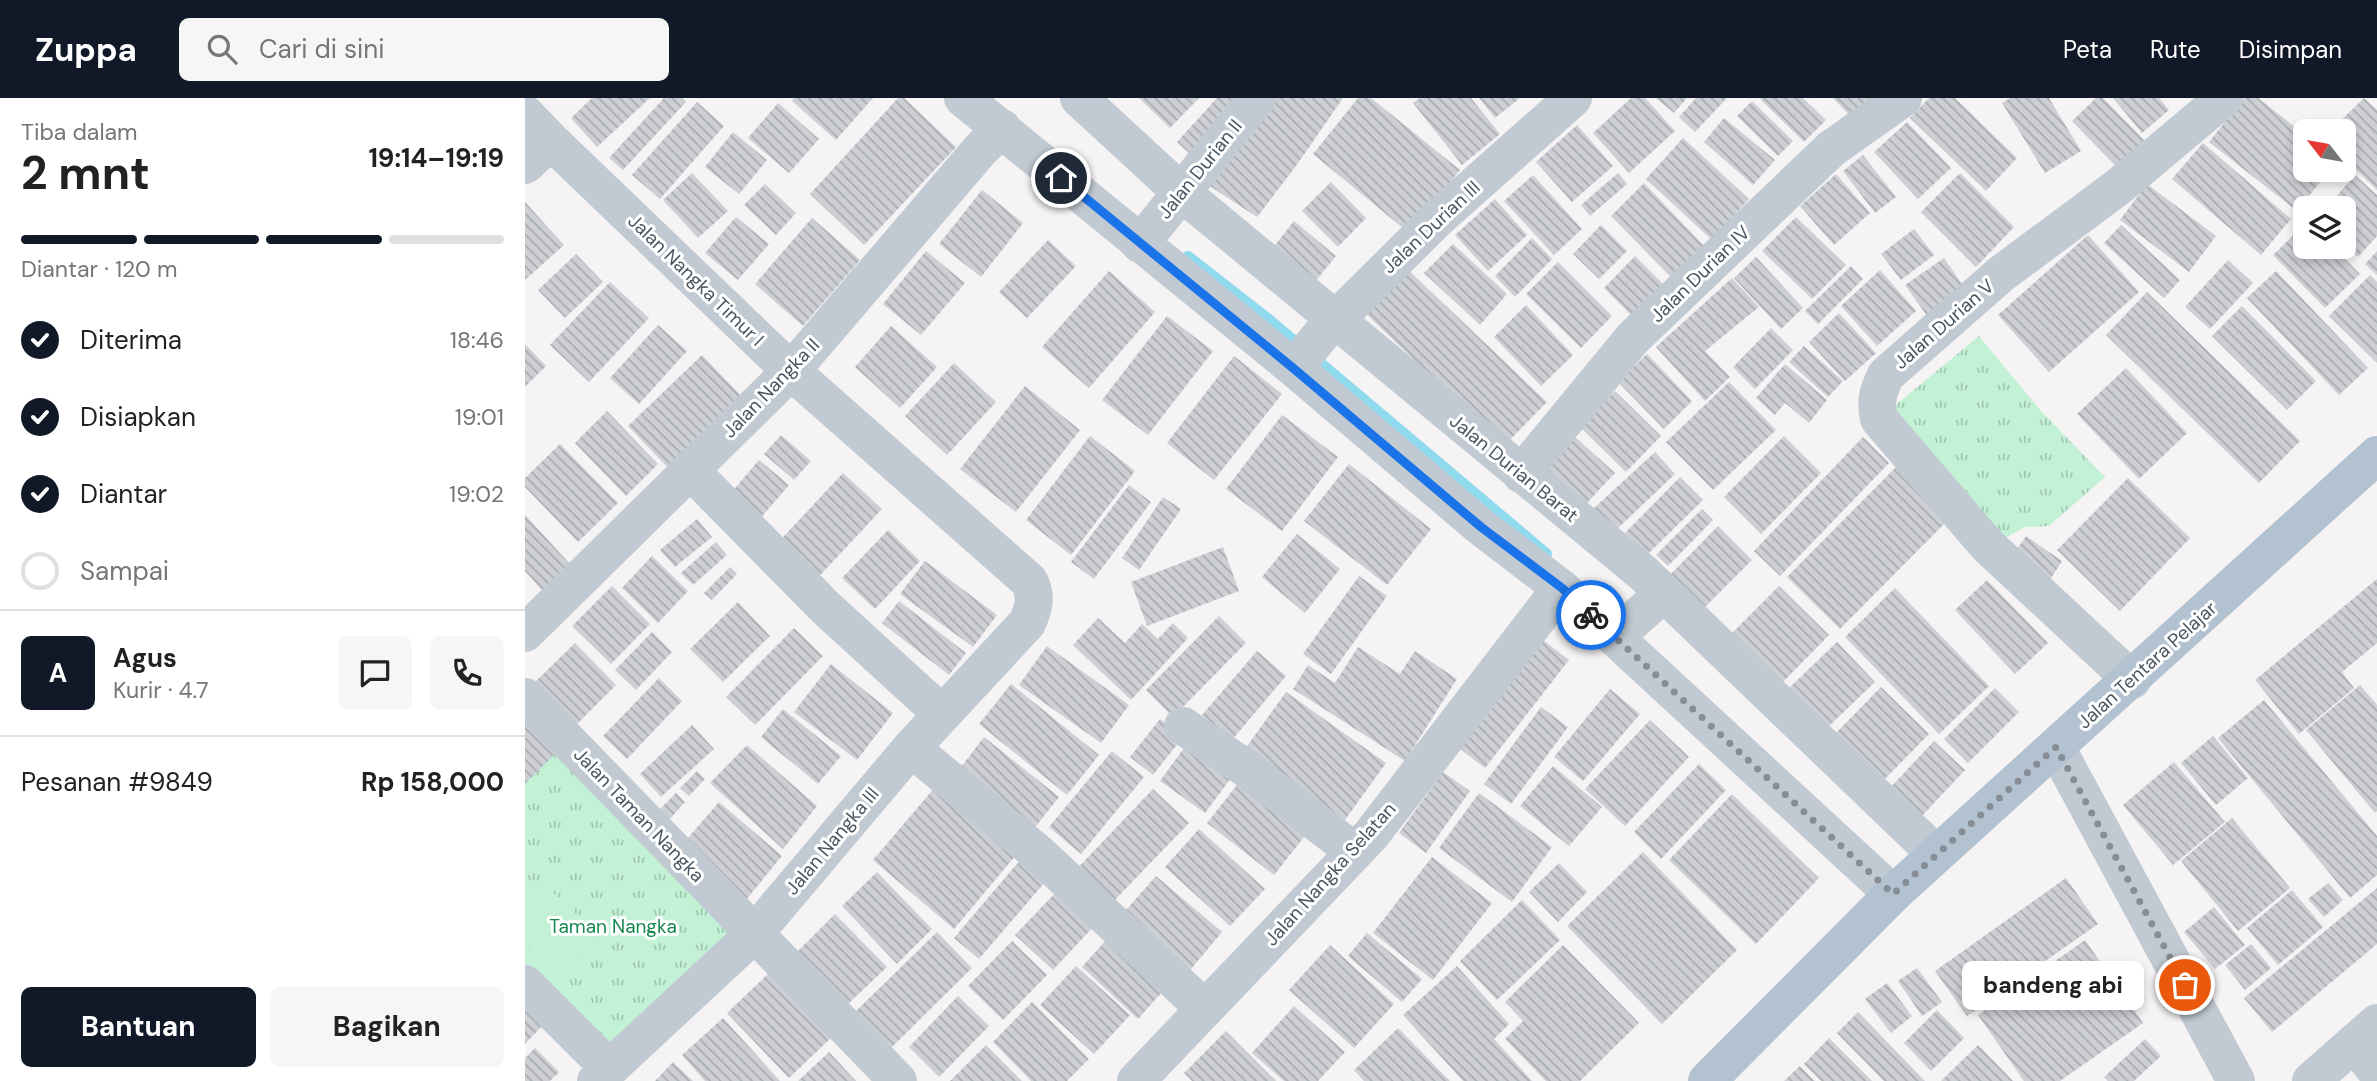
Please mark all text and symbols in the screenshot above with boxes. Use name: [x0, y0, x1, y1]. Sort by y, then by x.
search box: [179, 18, 669, 81]
text: Zuppa: [35, 28, 137, 71]
icon: search: [203, 30, 241, 68]
text: Cari di sini: [259, 32, 384, 66]
text: Peta: [2063, 34, 2112, 65]
text: Rute: [2150, 34, 2201, 65]
text: Disimpan: [2239, 34, 2342, 65]
street label: Jalan Durian II: [1152, 114, 1248, 224]
text: Tiba dalam: [21, 117, 138, 147]
north arrow: [2293, 119, 2355, 182]
map controls: [2293, 119, 2356, 259]
text: 19:14–19:19: [368, 141, 504, 175]
text: 2 mnt: [21, 143, 150, 203]
pin: [1031, 148, 1091, 208]
icon: home: [1042, 159, 1080, 197]
street label: Jalan Durian III: [1377, 175, 1485, 279]
button: layers: [2293, 196, 2356, 259]
street label: Jalan Nangka Timur I: [623, 209, 769, 351]
street label: Jalan Durian IV: [1645, 220, 1755, 328]
text: Diantar · 120 m: [21, 254, 177, 284]
street label: Jalan Durian V: [1889, 273, 2000, 374]
icon: check: [21, 321, 59, 359]
text: Diterima: [80, 323, 182, 357]
text: 18:46: [450, 325, 504, 355]
street label: Jalan Nangka II: [717, 333, 825, 443]
icon: check: [21, 398, 59, 436]
text: Disiapkan: [80, 400, 196, 434]
text: 19:01: [455, 402, 504, 432]
street label: Jalan Durian Barat: [1445, 408, 1583, 528]
icon: check: [21, 475, 59, 513]
text: Diantar: [80, 477, 167, 511]
text: 19:02: [449, 479, 504, 509]
text: Sampai: [80, 554, 169, 588]
courier: [1556, 580, 1626, 650]
icon: bike: [1572, 596, 1610, 634]
street label: Jalan Tentara Pelajar: [2072, 596, 2222, 734]
button: chat: [338, 636, 412, 710]
button: phone: [430, 636, 504, 710]
text: Agus: [113, 641, 177, 675]
text: A: [49, 656, 67, 690]
text: Kurir · 4.7: [113, 675, 209, 705]
street label: Jalan Taman Nangka: [568, 742, 710, 888]
text: Pesanan #9849: [21, 765, 213, 799]
text: Rp 158,000: [361, 765, 504, 799]
street label: Jalan Nangka III: [779, 782, 885, 900]
street label: Jalan Nangka Selatan: [1259, 797, 1401, 951]
park label: Taman Nangka: [549, 914, 677, 939]
pin: [2155, 955, 2215, 1015]
callout: bandeng abi: [1961, 960, 2143, 1010]
icon: bag: [2166, 966, 2204, 1004]
text: bandeng abi: [1983, 970, 2123, 1000]
button: Bantuan: [21, 987, 256, 1067]
button: Bagikan: [270, 987, 504, 1067]

